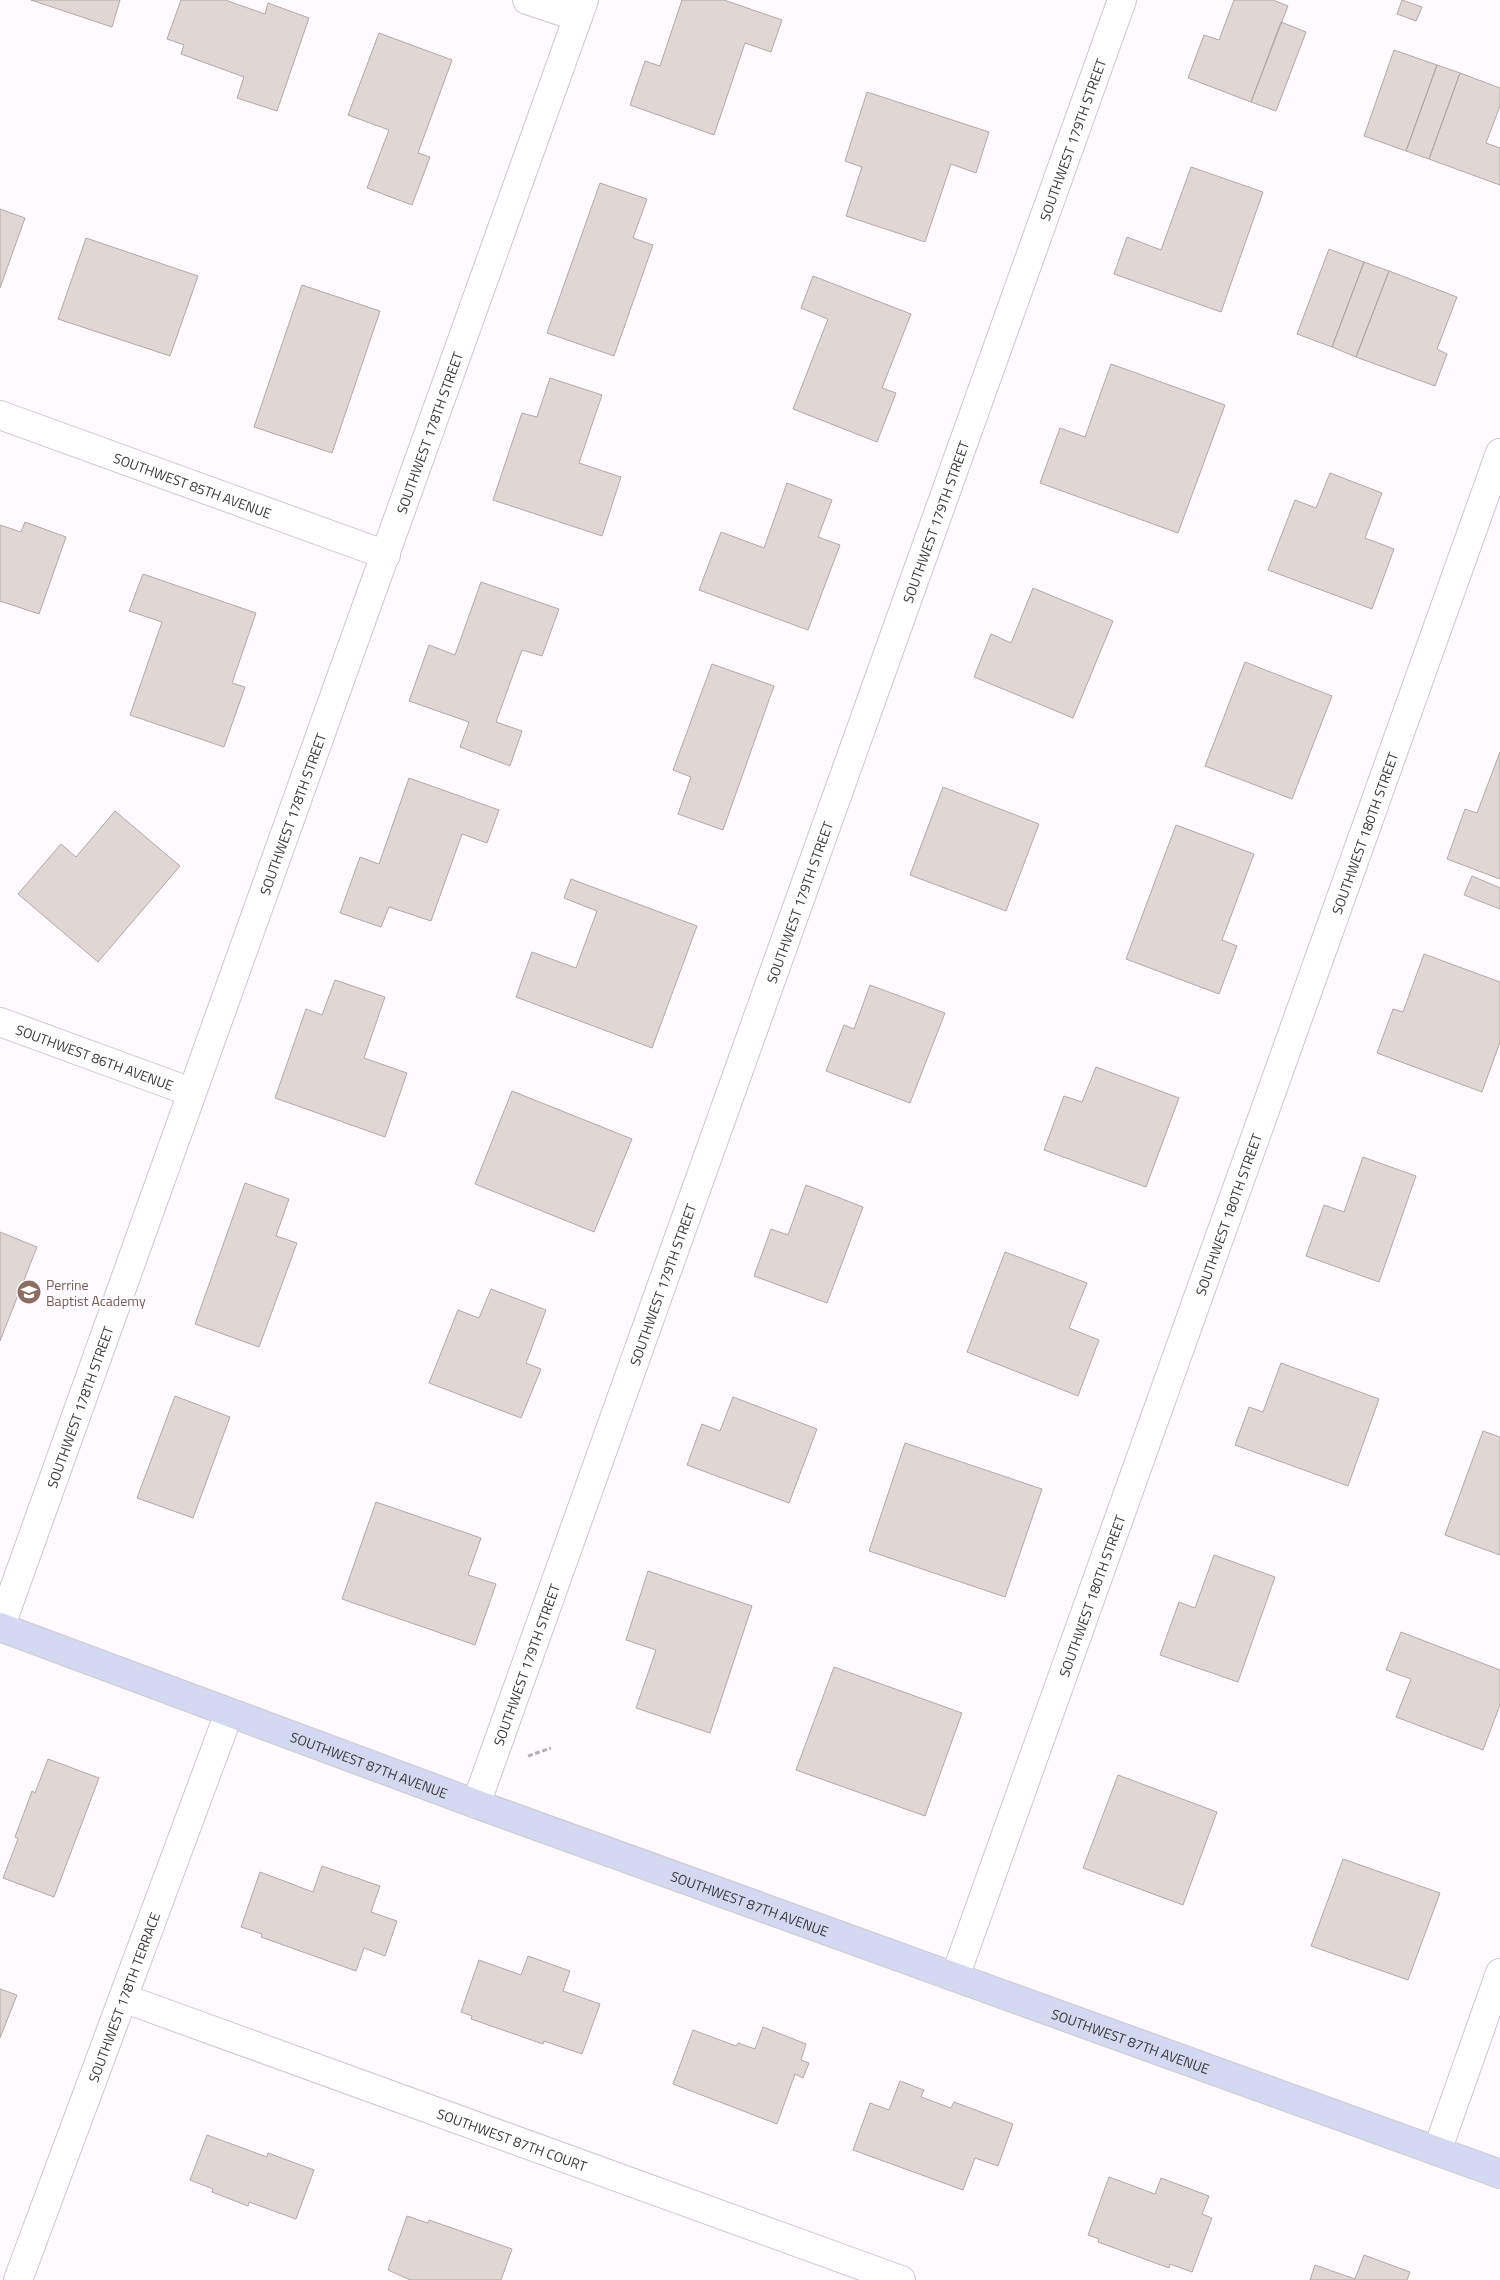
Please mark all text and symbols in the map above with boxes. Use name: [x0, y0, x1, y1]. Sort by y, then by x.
street label: SOUTHWEST 179TH STREET: [1033, 55, 1111, 223]
street label: SOUTHWEST 178TH STREET: [390, 348, 468, 517]
street label: SOUTHWEST 179TH STREET: [896, 437, 974, 606]
street label: SOUTHWEST 85TH AVENUE: [111, 447, 275, 523]
street label: SOUTHWEST 178TH STREET: [253, 729, 331, 898]
street label: SOUTHWEST 180TH STREET: [1325, 748, 1403, 917]
street label: SOUTHWEST 179TH STREET: [760, 818, 838, 986]
street label: SOUTHWEST 86TH AVENUE: [13, 1018, 177, 1095]
street label: SOUTHWEST 180TH STREET: [1189, 1130, 1267, 1298]
street label: SOUTHWEST 179TH STREET: [623, 1200, 701, 1368]
place label: Perrine Baptist Academy: [46, 1274, 146, 1311]
school or university icon: Perrine Baptist Academy: [16, 1279, 42, 1305]
street label: SOUTHWEST 178TH STREET: [41, 1322, 118, 1491]
street label: SOUTHWEST 180TH STREET: [1053, 1511, 1130, 1680]
street label: SOUTHWEST 179TH STREET: [487, 1580, 565, 1749]
street label: SOUTHWEST 87TH AVENUE: [288, 1725, 451, 1803]
street label: SOUTHWEST 87TH AVENUE: [668, 1865, 832, 1941]
street label: SOUTHWEST 178TH TERRACE: [82, 1909, 165, 2085]
street label: SOUTHWEST 87TH AVENUE: [1049, 2002, 1213, 2079]
street label: SOUTHWEST 87TH COURT: [434, 2102, 591, 2176]

